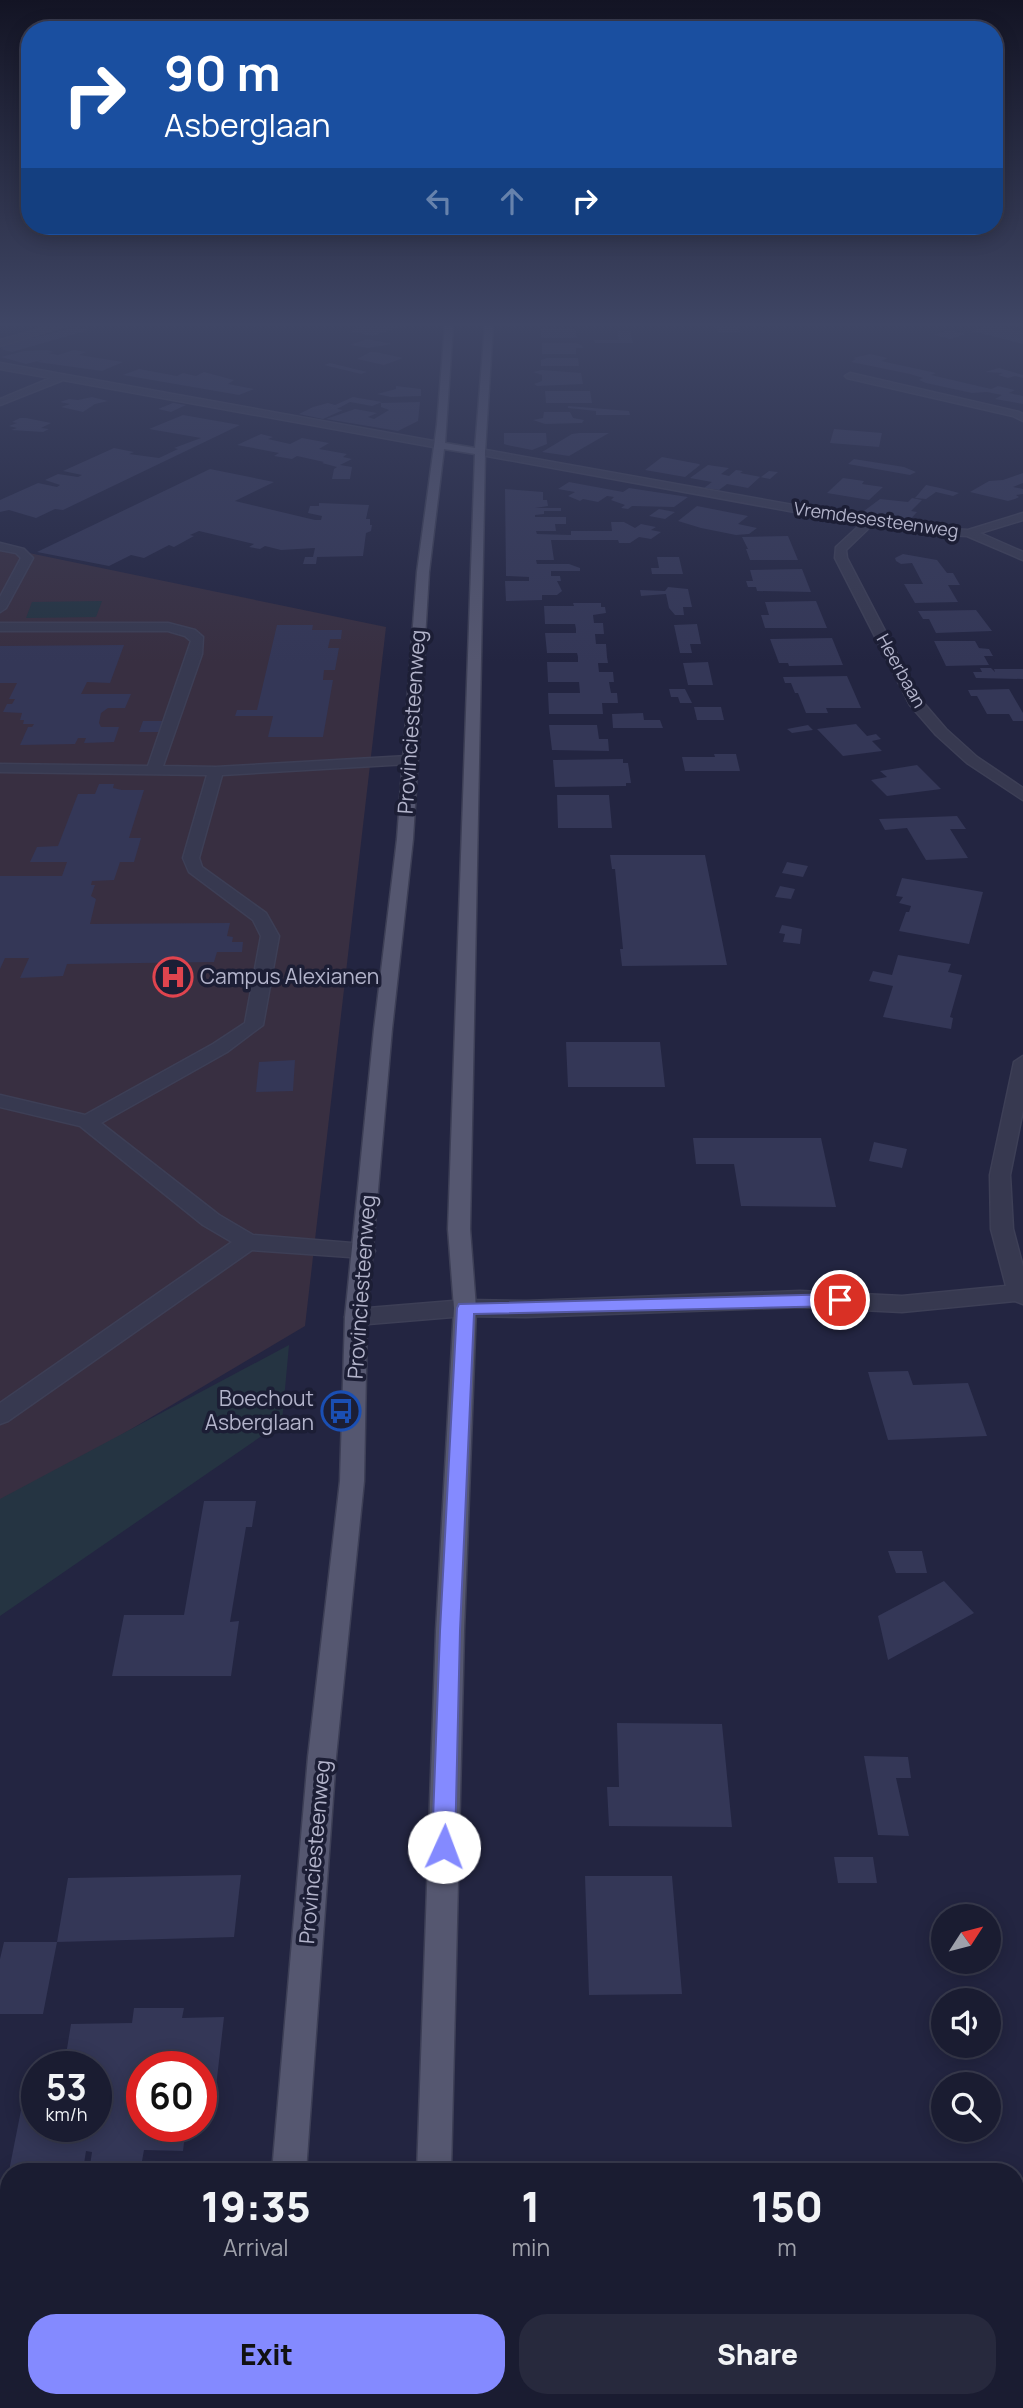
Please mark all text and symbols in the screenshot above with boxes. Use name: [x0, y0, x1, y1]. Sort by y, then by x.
text: 90 m: [164, 39, 281, 106]
icon: right: [49, 49, 140, 140]
text: Asberglaan: [164, 103, 331, 147]
icon: left: [420, 182, 458, 220]
icon: ahead: [493, 182, 531, 220]
icon: right: [566, 182, 604, 220]
street label: Vremdesesteenweg: [792, 496, 960, 542]
street label: Provinciesteenweg: [391, 629, 431, 815]
street label: Heerbaan: [872, 629, 932, 712]
hospital icon: Campus Alexianen: [152, 956, 194, 998]
place label: Campus Alexianen: [200, 962, 379, 990]
street label: Provinciesteenweg: [341, 1194, 381, 1380]
pin: [810, 1270, 870, 1330]
icon: arrive: [821, 1281, 859, 1319]
place label: Boechout Asberglaan: [205, 1384, 314, 1436]
bus stop icon: Boechout Asberglaan: [320, 1390, 362, 1432]
street label: Provinciesteenweg: [292, 1759, 336, 1945]
position arrow: [407, 1810, 481, 1884]
north arrow: [931, 1904, 1001, 1974]
map controls: [931, 1904, 1001, 2142]
button: sound: [931, 1988, 1001, 2058]
speed limit sign: 60: [126, 2051, 217, 2142]
text: 53: [46, 2063, 87, 2111]
button: search: [931, 2072, 1001, 2142]
text: km/h: [46, 2102, 87, 2126]
text: 19:35: [201, 2177, 311, 2235]
text: 1: [521, 2177, 540, 2235]
text: 150: [751, 2177, 823, 2235]
text: Arrival: [223, 2231, 289, 2263]
text: min: [512, 2231, 550, 2263]
text: m: [777, 2231, 797, 2263]
button: Exit: [28, 2314, 505, 2394]
button: Share: [519, 2314, 996, 2394]

